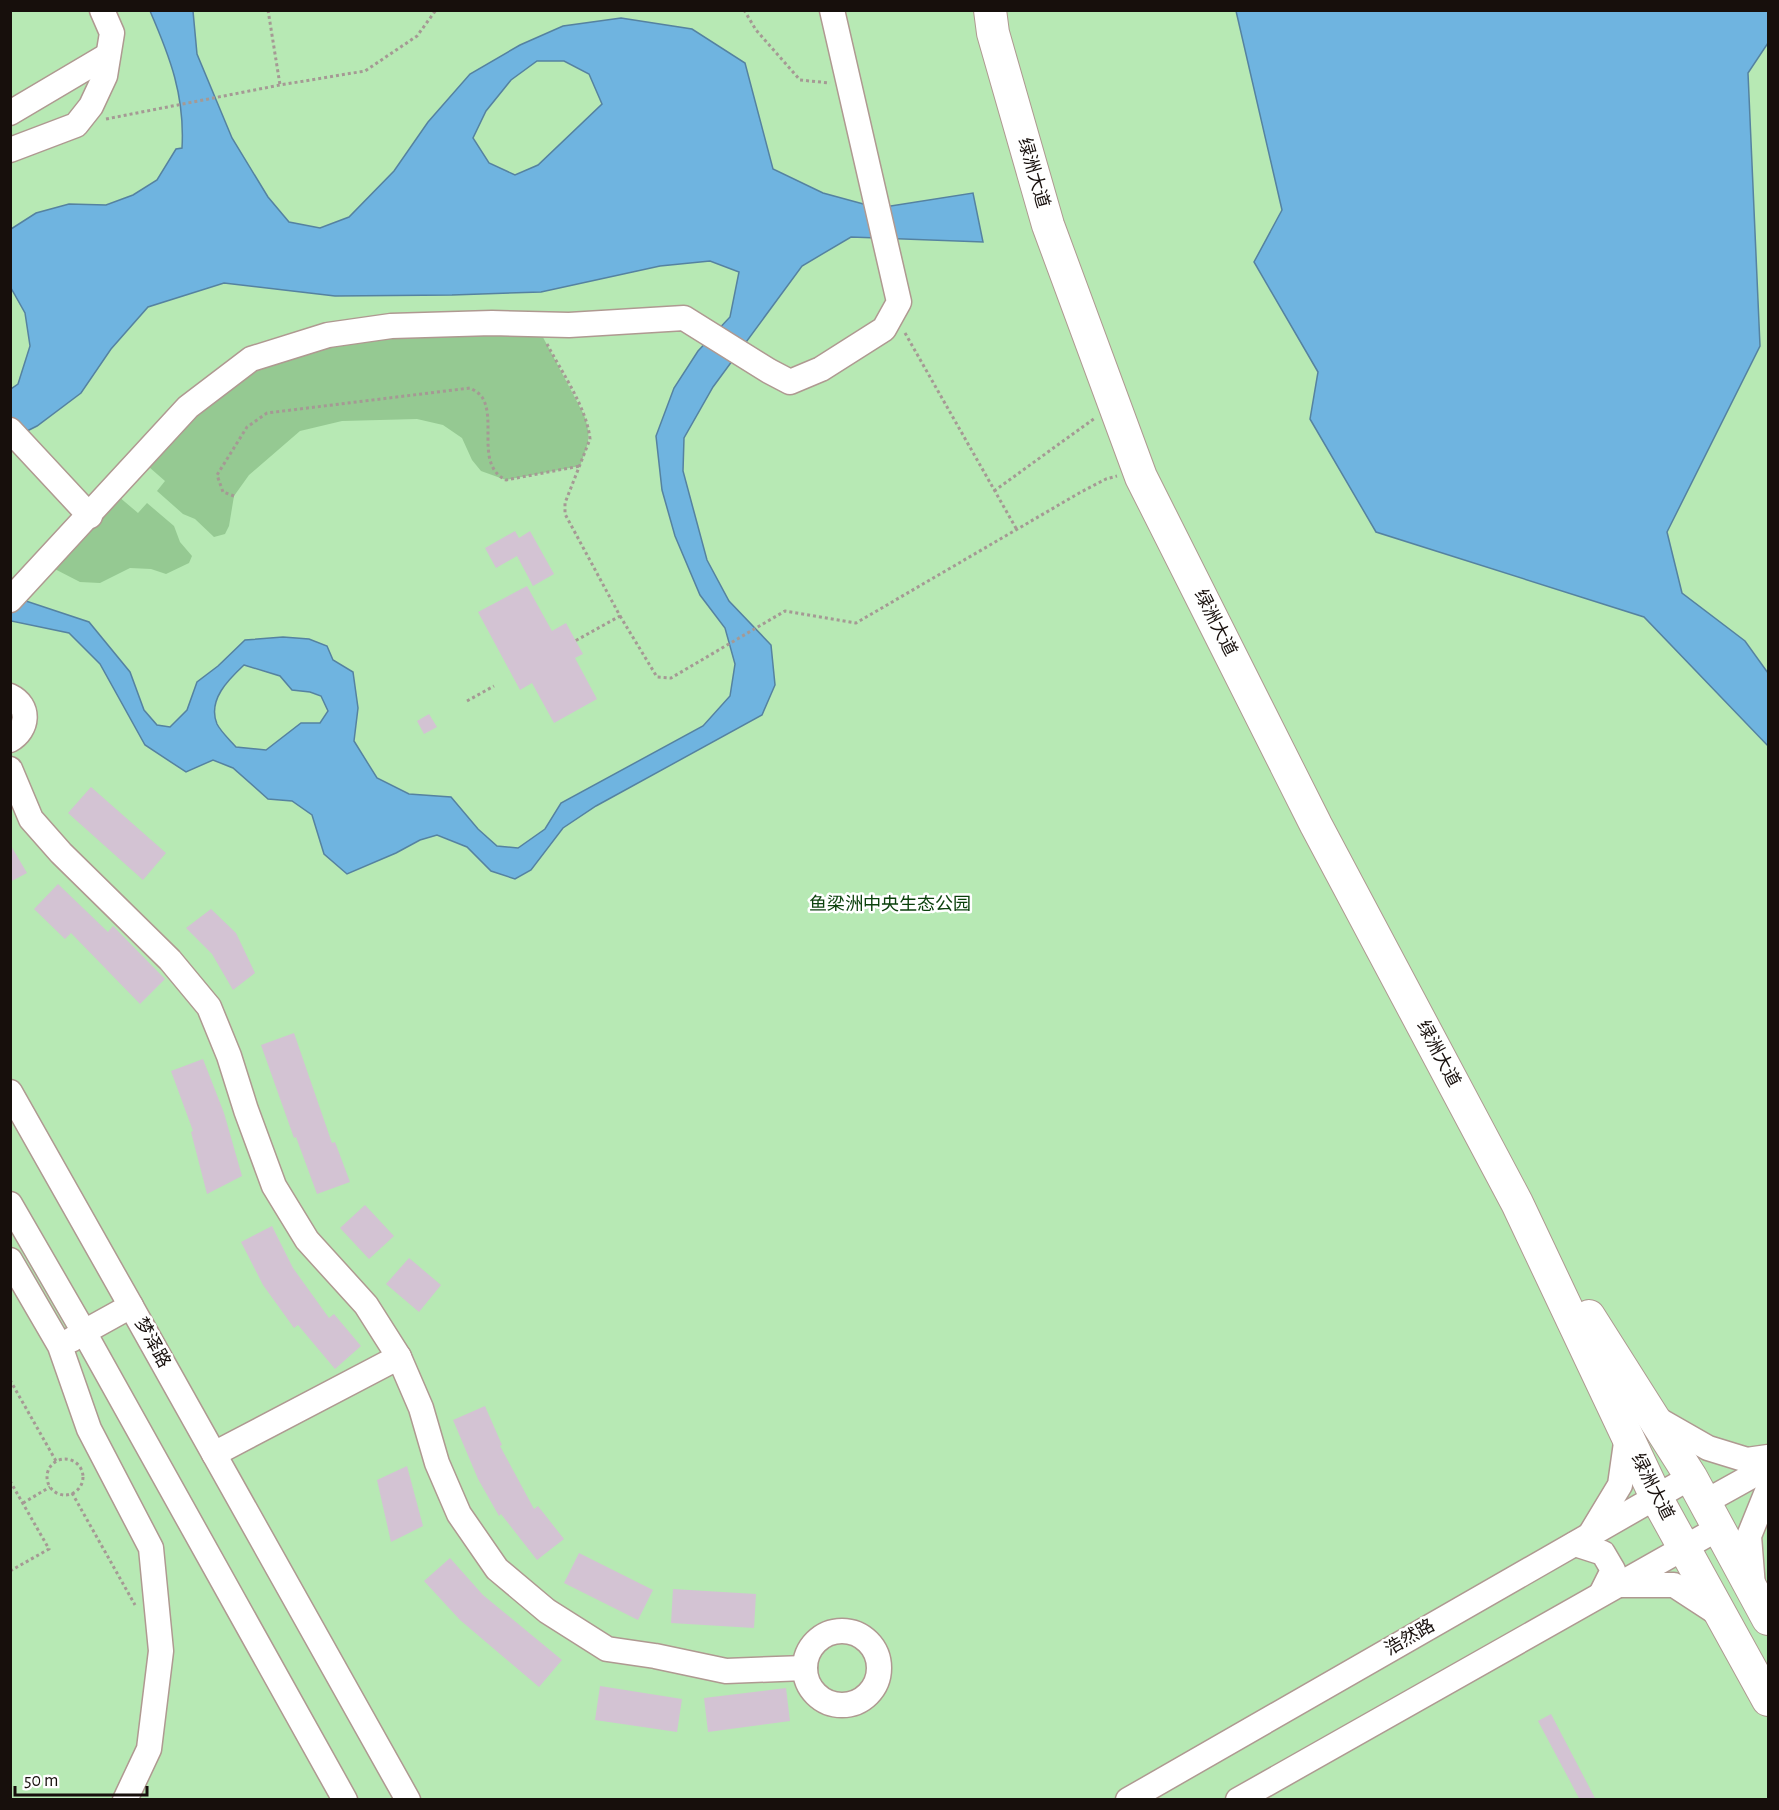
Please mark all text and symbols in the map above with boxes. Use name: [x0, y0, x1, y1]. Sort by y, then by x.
street label: 绿洲大道: [1014, 135, 1053, 210]
street label: 绿洲大道: [1191, 586, 1241, 659]
park label: 鱼梁洲中央生态公园: [809, 894, 971, 914]
street label: 绿洲大道: [1413, 1017, 1465, 1090]
street label: 梦泽路: [131, 1314, 175, 1371]
street label: 绿洲大道: [1628, 1450, 1678, 1523]
street label: 浩然路: [1381, 1615, 1438, 1659]
scale bar: [15, 1759, 147, 1797]
text: 50 m: [24, 1772, 58, 1790]

